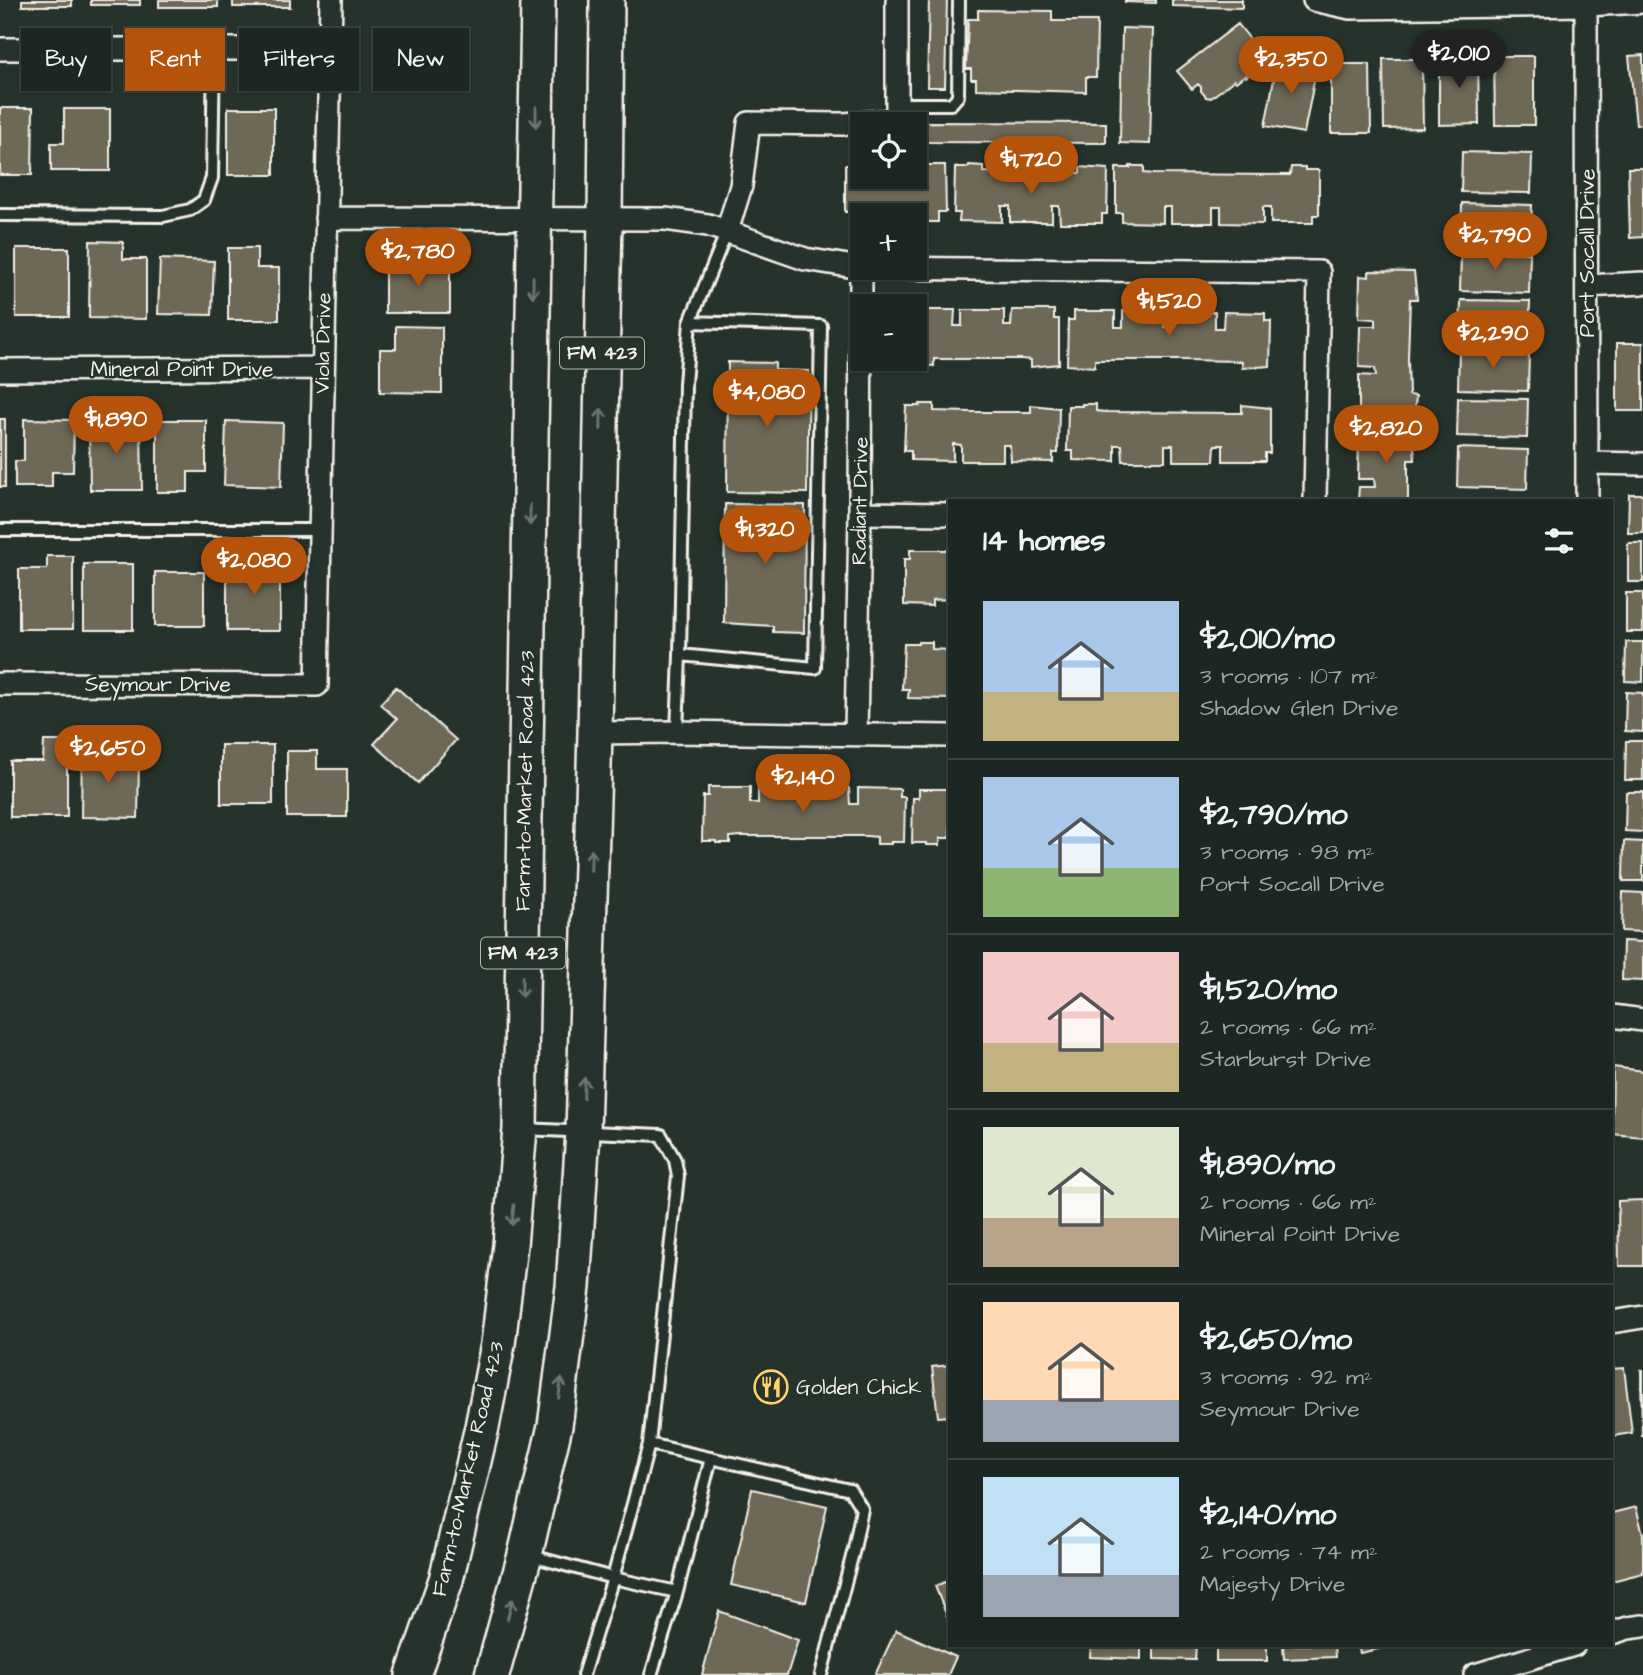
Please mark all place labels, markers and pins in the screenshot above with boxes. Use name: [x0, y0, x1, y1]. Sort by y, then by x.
pin: $2,010: [1402, 31, 1516, 90]
pin: $2,350: [1234, 36, 1348, 96]
pin: $1,720: [974, 136, 1088, 196]
pin: $2,790: [1438, 212, 1552, 272]
pin: $2,780: [361, 229, 475, 288]
pin: $1,520: [1112, 278, 1226, 338]
pin: $2,290: [1436, 310, 1550, 370]
pin: $4,080: [710, 370, 824, 429]
pin: $1,890: [59, 396, 173, 456]
pin: $2,820: [1329, 406, 1443, 465]
pin: $1,320: [708, 506, 822, 566]
pin: $2,080: [197, 538, 311, 597]
pin: $2,650: [51, 726, 165, 785]
pin: $2,140: [746, 754, 860, 814]
restaurant icon: Golden Chick: [752, 1368, 790, 1406]
place label: Golden Chick: [796, 1373, 921, 1402]

